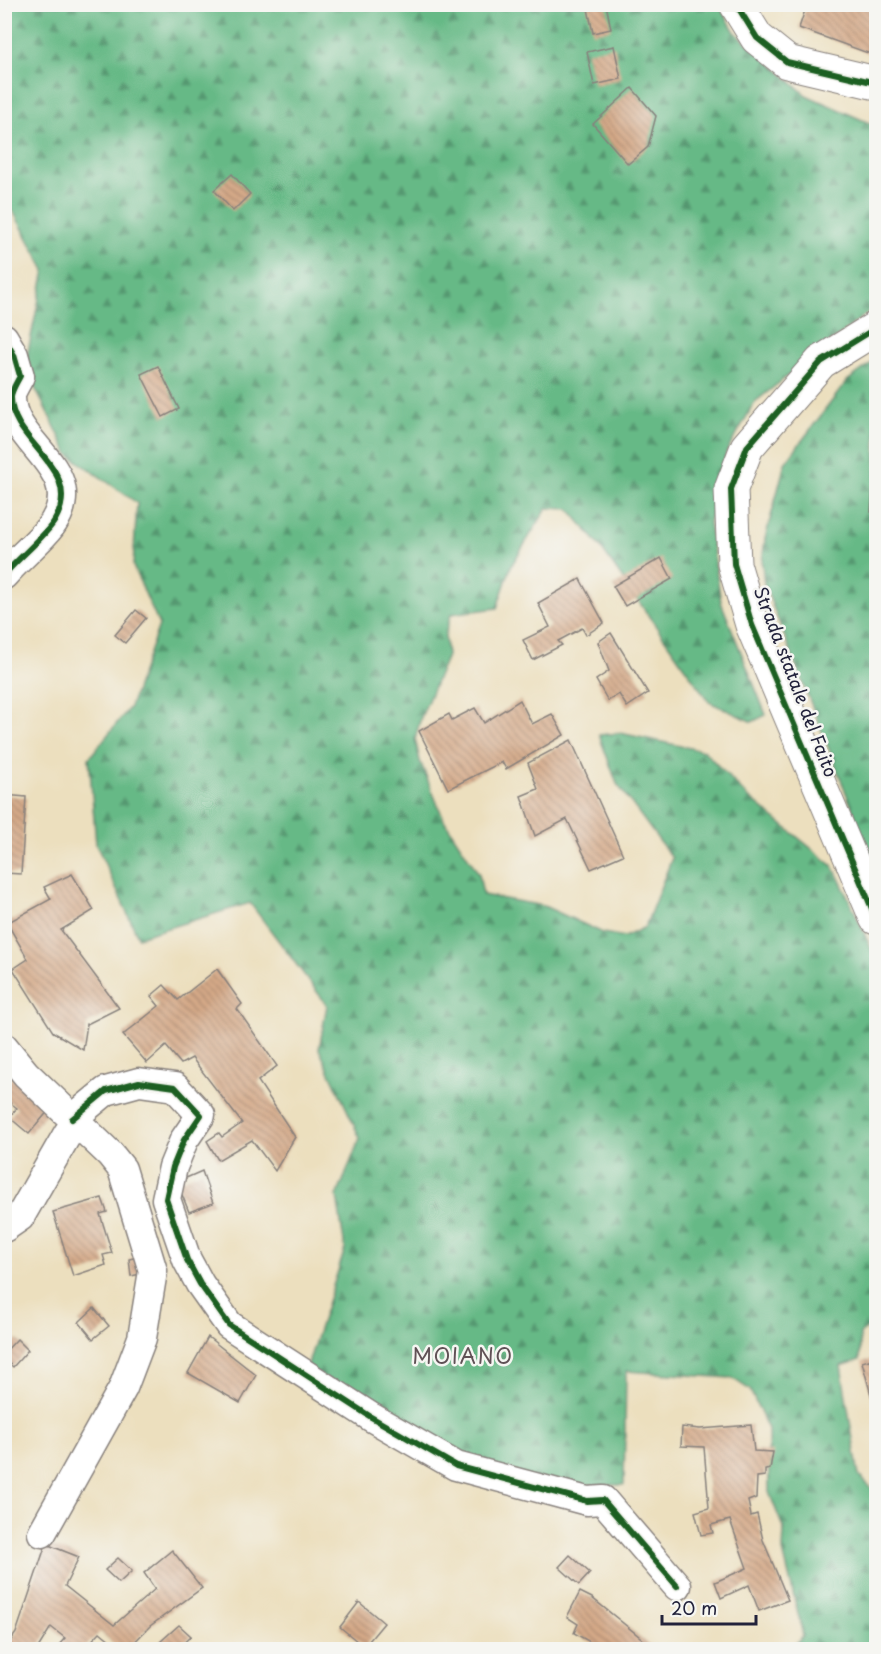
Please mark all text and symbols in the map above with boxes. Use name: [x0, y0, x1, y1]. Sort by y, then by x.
street label: Strada statale del Faito: [748, 582, 845, 781]
district label: MOIANO: [412, 1339, 514, 1371]
scale bar: [662, 1588, 756, 1626]
text: 20 m: [671, 1594, 717, 1621]

